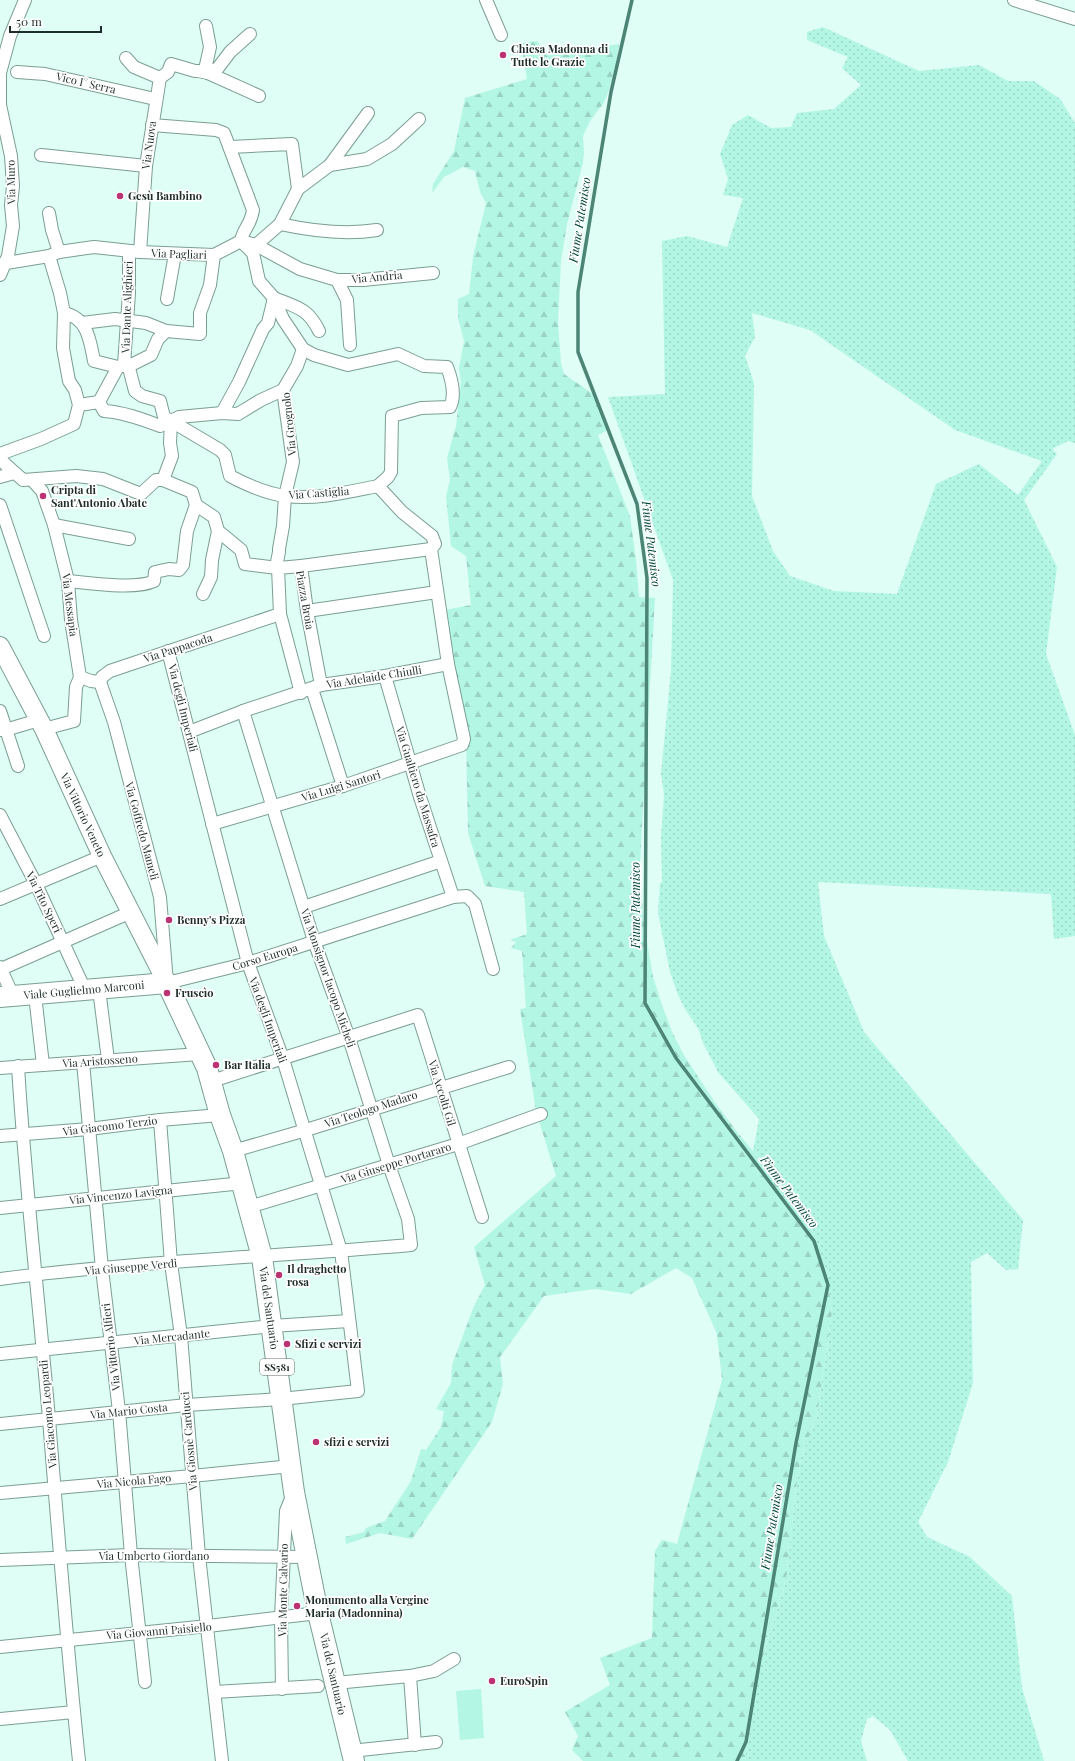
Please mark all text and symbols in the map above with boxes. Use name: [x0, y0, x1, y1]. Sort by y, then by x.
scale bar: [10, 8, 101, 34]
text: 50 m: [16, 13, 42, 29]
place label: Chiesa Madonna di Tutte le Grazie: [511, 41, 609, 69]
marker: Chiesa Madonna di Tutte le Grazie: [498, 50, 508, 60]
street label: Vico I° Serra: [54, 68, 118, 97]
street label: Via Nuova: [138, 119, 159, 171]
street label: Via Muro: [3, 160, 18, 205]
water label: Fiume Patemisco: [564, 176, 594, 265]
place label: Gesù Bambino: [128, 188, 202, 203]
marker: Gesù Bambino: [115, 191, 125, 201]
street label: Via Pagliari: [150, 245, 207, 262]
street label: Via Dante Alighieri: [117, 261, 136, 354]
street label: Via Andria: [350, 267, 404, 286]
street label: Via Grognolo: [278, 392, 299, 458]
place label: Cripta di Sant'Antonio Abate: [51, 482, 147, 510]
street label: Via Castiglia: [287, 483, 350, 502]
marker: Cripta di Sant'Antonio Abate: [38, 491, 48, 501]
water label: Fiume Patemisco: [639, 499, 665, 588]
street label: Piazza Broia: [293, 569, 318, 631]
street label: Via Messapia: [59, 572, 82, 638]
street label: Via Pappacoda: [141, 629, 215, 666]
street label: Via degli Imperiali: [165, 661, 202, 753]
street label: Via Adelaide Chiulli: [324, 662, 423, 692]
street label: Via Gualtiero da Massafra: [393, 724, 444, 850]
street label: Via Luigi Santori: [299, 766, 382, 805]
street label: Via Vittorio Veneto: [57, 769, 110, 859]
street label: Via Goffredo Mameli: [122, 779, 163, 882]
water label: Fiume Patemisco: [627, 862, 643, 949]
street label: Via Tito Speri: [23, 868, 66, 935]
street label: Via Monsignor Iacopo Micheli: [297, 905, 359, 1049]
place label: Benny's Pizza: [177, 912, 246, 927]
marker: Benny's Pizza: [164, 915, 174, 925]
street label: Corso Europa: [230, 939, 300, 974]
street label: Via degli Imperiali: [246, 974, 291, 1065]
street label: Viale Guglielmo Marconi: [22, 977, 145, 1002]
place label: Fruscìo: [175, 985, 214, 1000]
marker: Fruscìo: [162, 988, 172, 998]
street label: Via Aristosseno: [61, 1050, 138, 1071]
place label: Bar Italia: [224, 1057, 271, 1072]
street label: Via Accolti Gil: [425, 1057, 460, 1128]
marker: Bar Italia: [211, 1060, 221, 1070]
street label: Via Teologo Madaro: [322, 1086, 419, 1131]
street label: Via Giacomo Terzio: [61, 1112, 158, 1139]
street label: Via Giuseppe Portararo: [338, 1139, 453, 1187]
water label: Fiume Patemisco: [757, 1151, 822, 1231]
street label: Via Vincenzo Lavigna: [68, 1182, 174, 1207]
street label: Via Giuseppe Verdi: [83, 1255, 178, 1278]
place label: Il draghetto rosa: [287, 1261, 346, 1289]
street label: Via del Santuario: [256, 1264, 283, 1350]
marker: Il draghetto rosa: [274, 1270, 284, 1280]
street label: Via Vittorio Alfieri: [98, 1303, 123, 1393]
street label: Via Mercadante: [132, 1325, 211, 1348]
place label: Sfizi e servizi: [295, 1336, 362, 1351]
marker: Sfizi e servizi: [282, 1339, 292, 1349]
street label: Via Giacomo Leopardi: [35, 1359, 60, 1470]
road number: SS581: [260, 1359, 294, 1375]
street label: Via Giosuè Carducci: [177, 1391, 200, 1492]
street label: Via Mario Costa: [89, 1399, 169, 1422]
place label: sfizi e servizi: [324, 1434, 390, 1449]
marker: sfizi e servizi: [311, 1437, 321, 1447]
street label: Via Nicola Fago: [95, 1470, 172, 1491]
water label: Fiume Patemisco: [756, 1483, 786, 1572]
street label: Via Monte Calvario: [274, 1543, 291, 1638]
street label: Via Umberto Giordano: [98, 1548, 209, 1563]
place label: Monumento alla Vergine Maria (Madonnina): [305, 1592, 429, 1620]
marker: Monumento alla Vergine Maria (Madonnina): [292, 1601, 302, 1611]
street label: Via Giovanni Paisiello: [105, 1618, 212, 1643]
street label: Via del Santuario: [317, 1630, 350, 1716]
place label: EuroSpin: [500, 1673, 548, 1688]
marker: EuroSpin: [487, 1676, 497, 1686]

